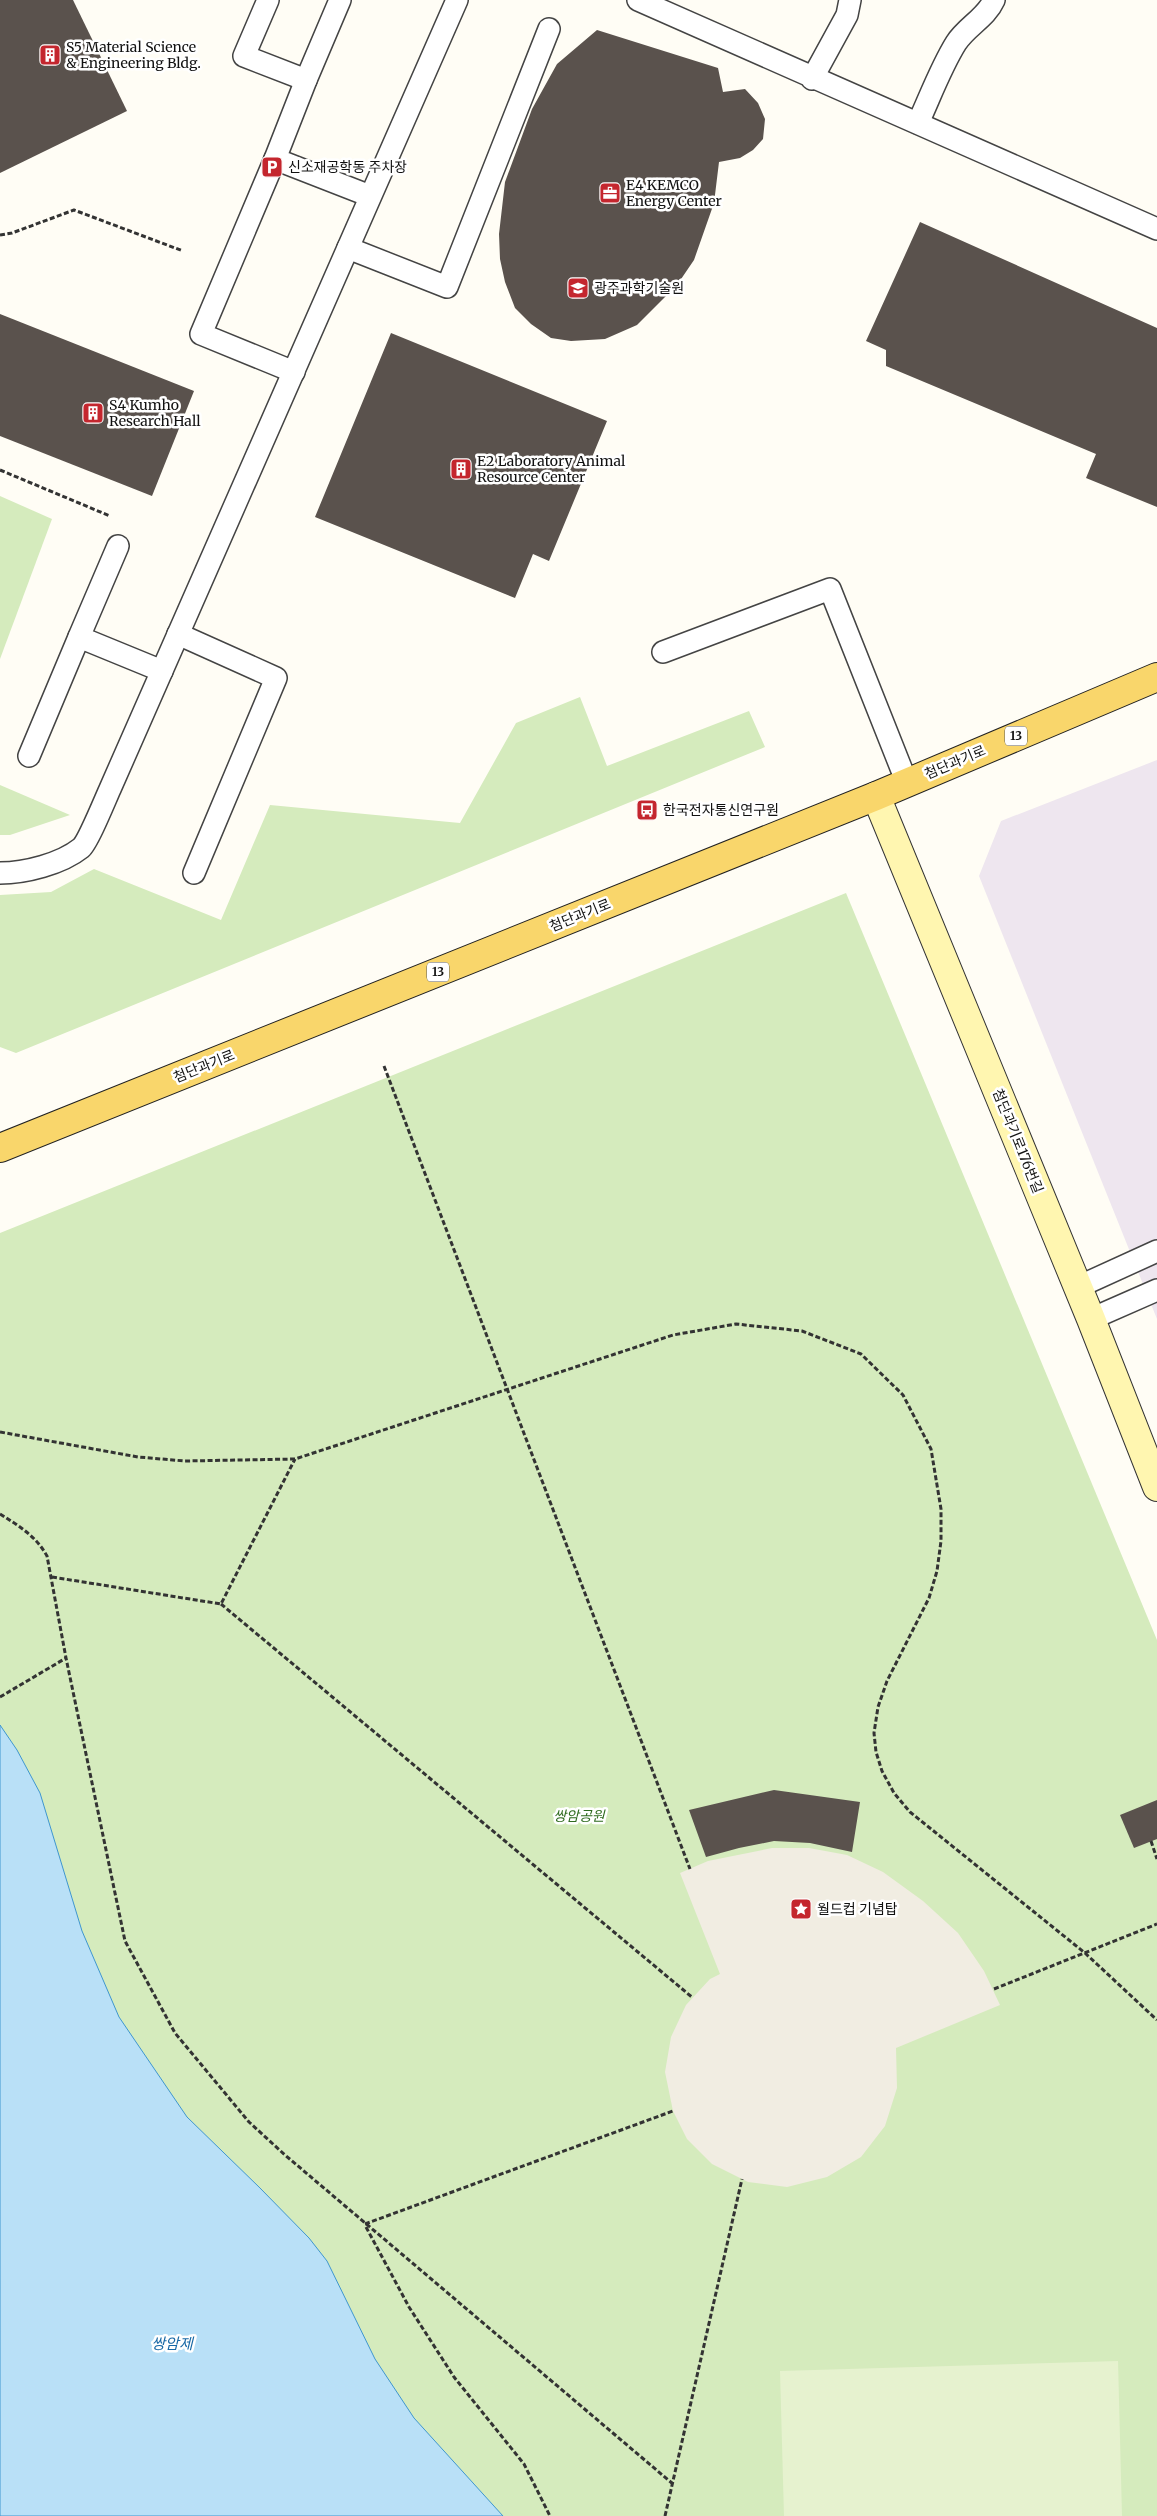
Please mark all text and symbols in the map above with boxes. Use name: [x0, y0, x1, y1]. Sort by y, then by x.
place label: S5 Material Science & Engineering Bldg.: [66, 38, 201, 72]
building icon: S5 Material Science & Engineering Bldg.: [38, 43, 62, 67]
parking icon: 신소재공학동 주차장: [260, 155, 284, 179]
place label: 신소재공학동 주차장: [288, 158, 407, 176]
place label: E4 KEMCO Energy Center: [626, 176, 722, 210]
office icon: E4 KEMCO Energy Center: [598, 181, 622, 205]
school or university icon: 광주과학기술원: [566, 276, 590, 300]
place label: 광주과학기술원: [594, 279, 684, 297]
place label: S4 Kumho Research Hall: [109, 396, 201, 430]
building icon: S4 Kumho Research Hall: [81, 401, 105, 425]
place label: E2 Laboratory Animal Resource Center: [477, 452, 626, 486]
building icon: E2 Laboratory Animal Resource Center: [449, 457, 473, 481]
road number: 13: [1005, 726, 1027, 746]
street label: 첨단과기로: [922, 741, 988, 783]
bus stop icon: 한국전자통신연구원: [635, 798, 659, 822]
place label: 한국전자통신연구원: [663, 801, 779, 819]
street label: 첨단과기로: [547, 895, 613, 935]
road number: 13: [427, 962, 449, 982]
street label: 첨단과기로: [171, 1046, 237, 1086]
street label: 첨단과기로176번길: [989, 1086, 1047, 1196]
park label: 쌍암공원: [553, 1807, 606, 1825]
place icon: 월드컵 기념탑: [789, 1897, 813, 1921]
place label: 월드컵 기념탑: [817, 1900, 898, 1918]
water label: 쌍암제: [151, 2334, 195, 2353]

